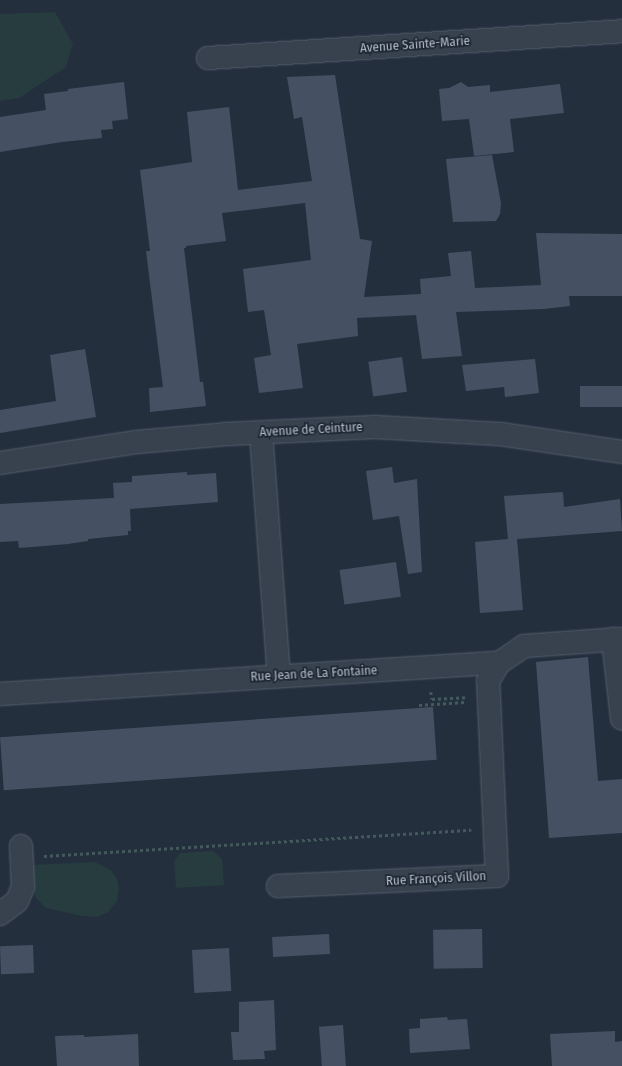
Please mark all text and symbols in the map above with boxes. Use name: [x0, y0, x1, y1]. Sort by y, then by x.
street label: Avenue Sainte-Marie: [359, 33, 471, 57]
street label: Avenue de Ceinture: [259, 420, 363, 440]
street label: Rue Jean de La Fontaine: [250, 663, 378, 685]
street label: Rue François Villon: [385, 869, 487, 889]

